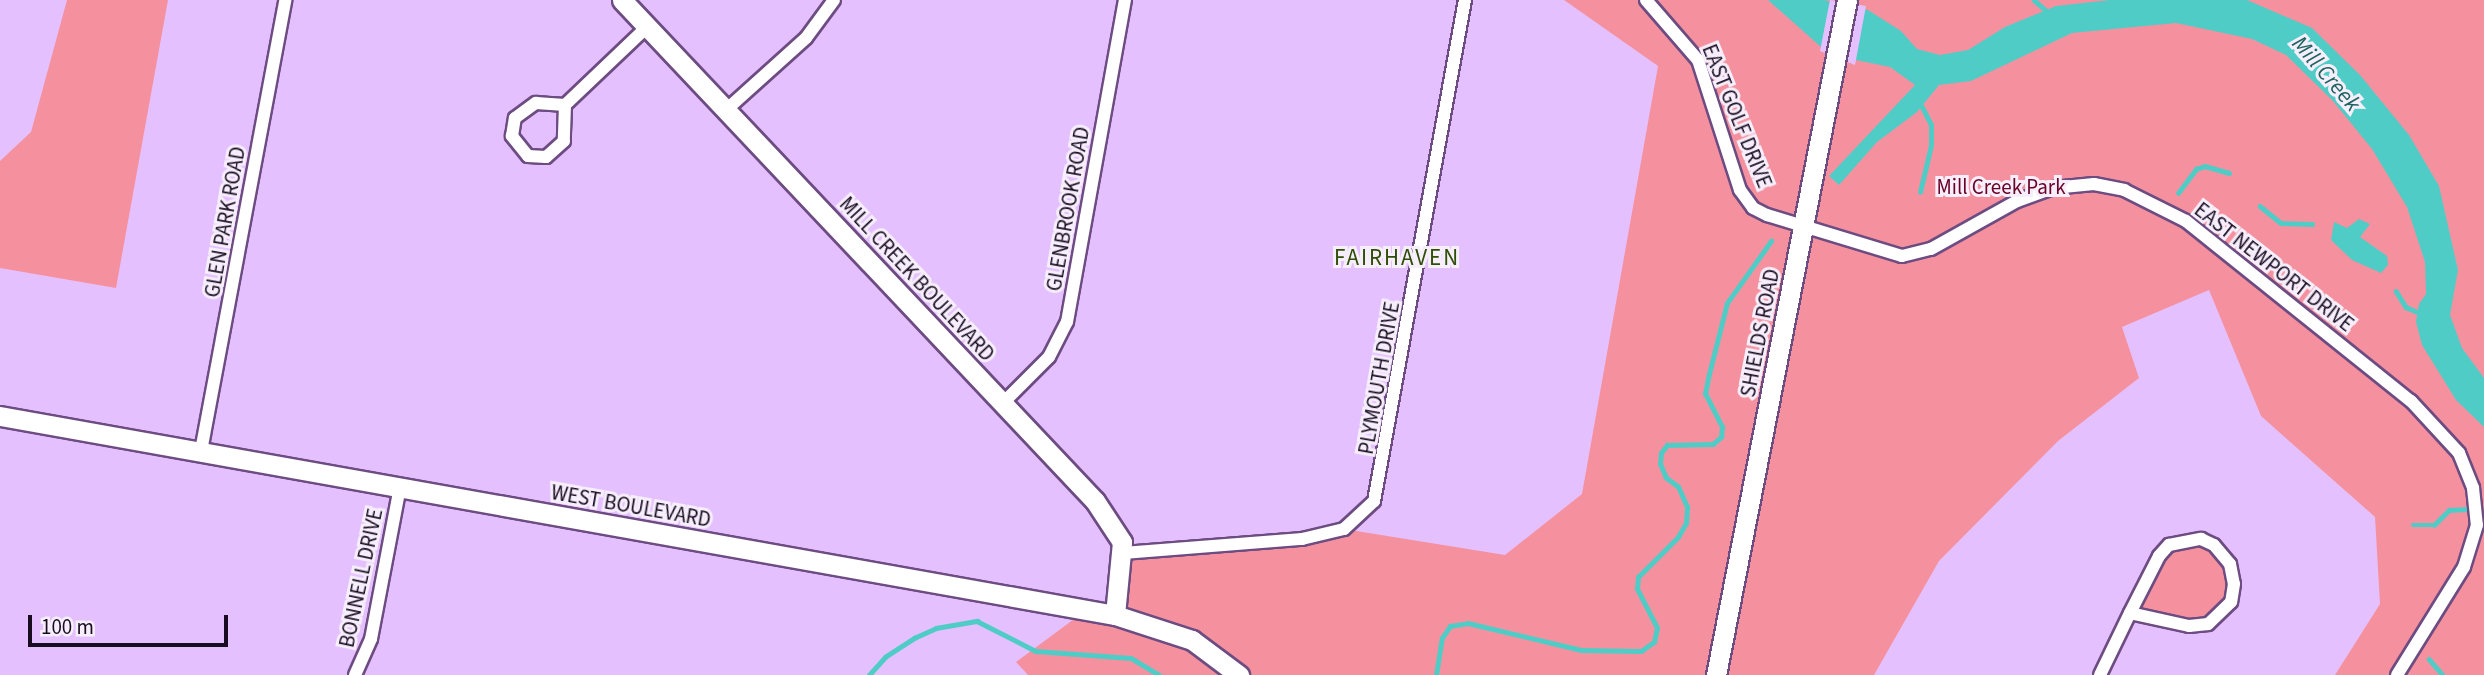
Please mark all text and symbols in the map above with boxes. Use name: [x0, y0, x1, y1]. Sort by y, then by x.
water label: Mill Creek: [2286, 31, 2366, 117]
street label: EAST GOLF DRIVE: [1697, 41, 1777, 191]
street label: GLENBROOK ROAD: [1041, 125, 1095, 293]
street label: GLEN PARK ROAD: [199, 145, 251, 299]
park label: Mill Creek Park: [1936, 174, 2066, 200]
street label: MILL CREEK BOULEVARD: [834, 192, 1000, 366]
street label: EAST NEWPORT DRIVE: [2189, 197, 2359, 337]
district label: FAIRHAVEN: [1335, 244, 1459, 272]
street label: SHIELDS ROAD: [1735, 267, 1785, 399]
street label: PLYMOUTH DRIVE: [1353, 300, 1405, 456]
street label: WEST BOULEVARD: [549, 480, 713, 532]
street label: BONNELL DRIVE: [334, 506, 388, 650]
scale bar: [32, 602, 231, 646]
text: 100 m: [41, 612, 94, 642]

